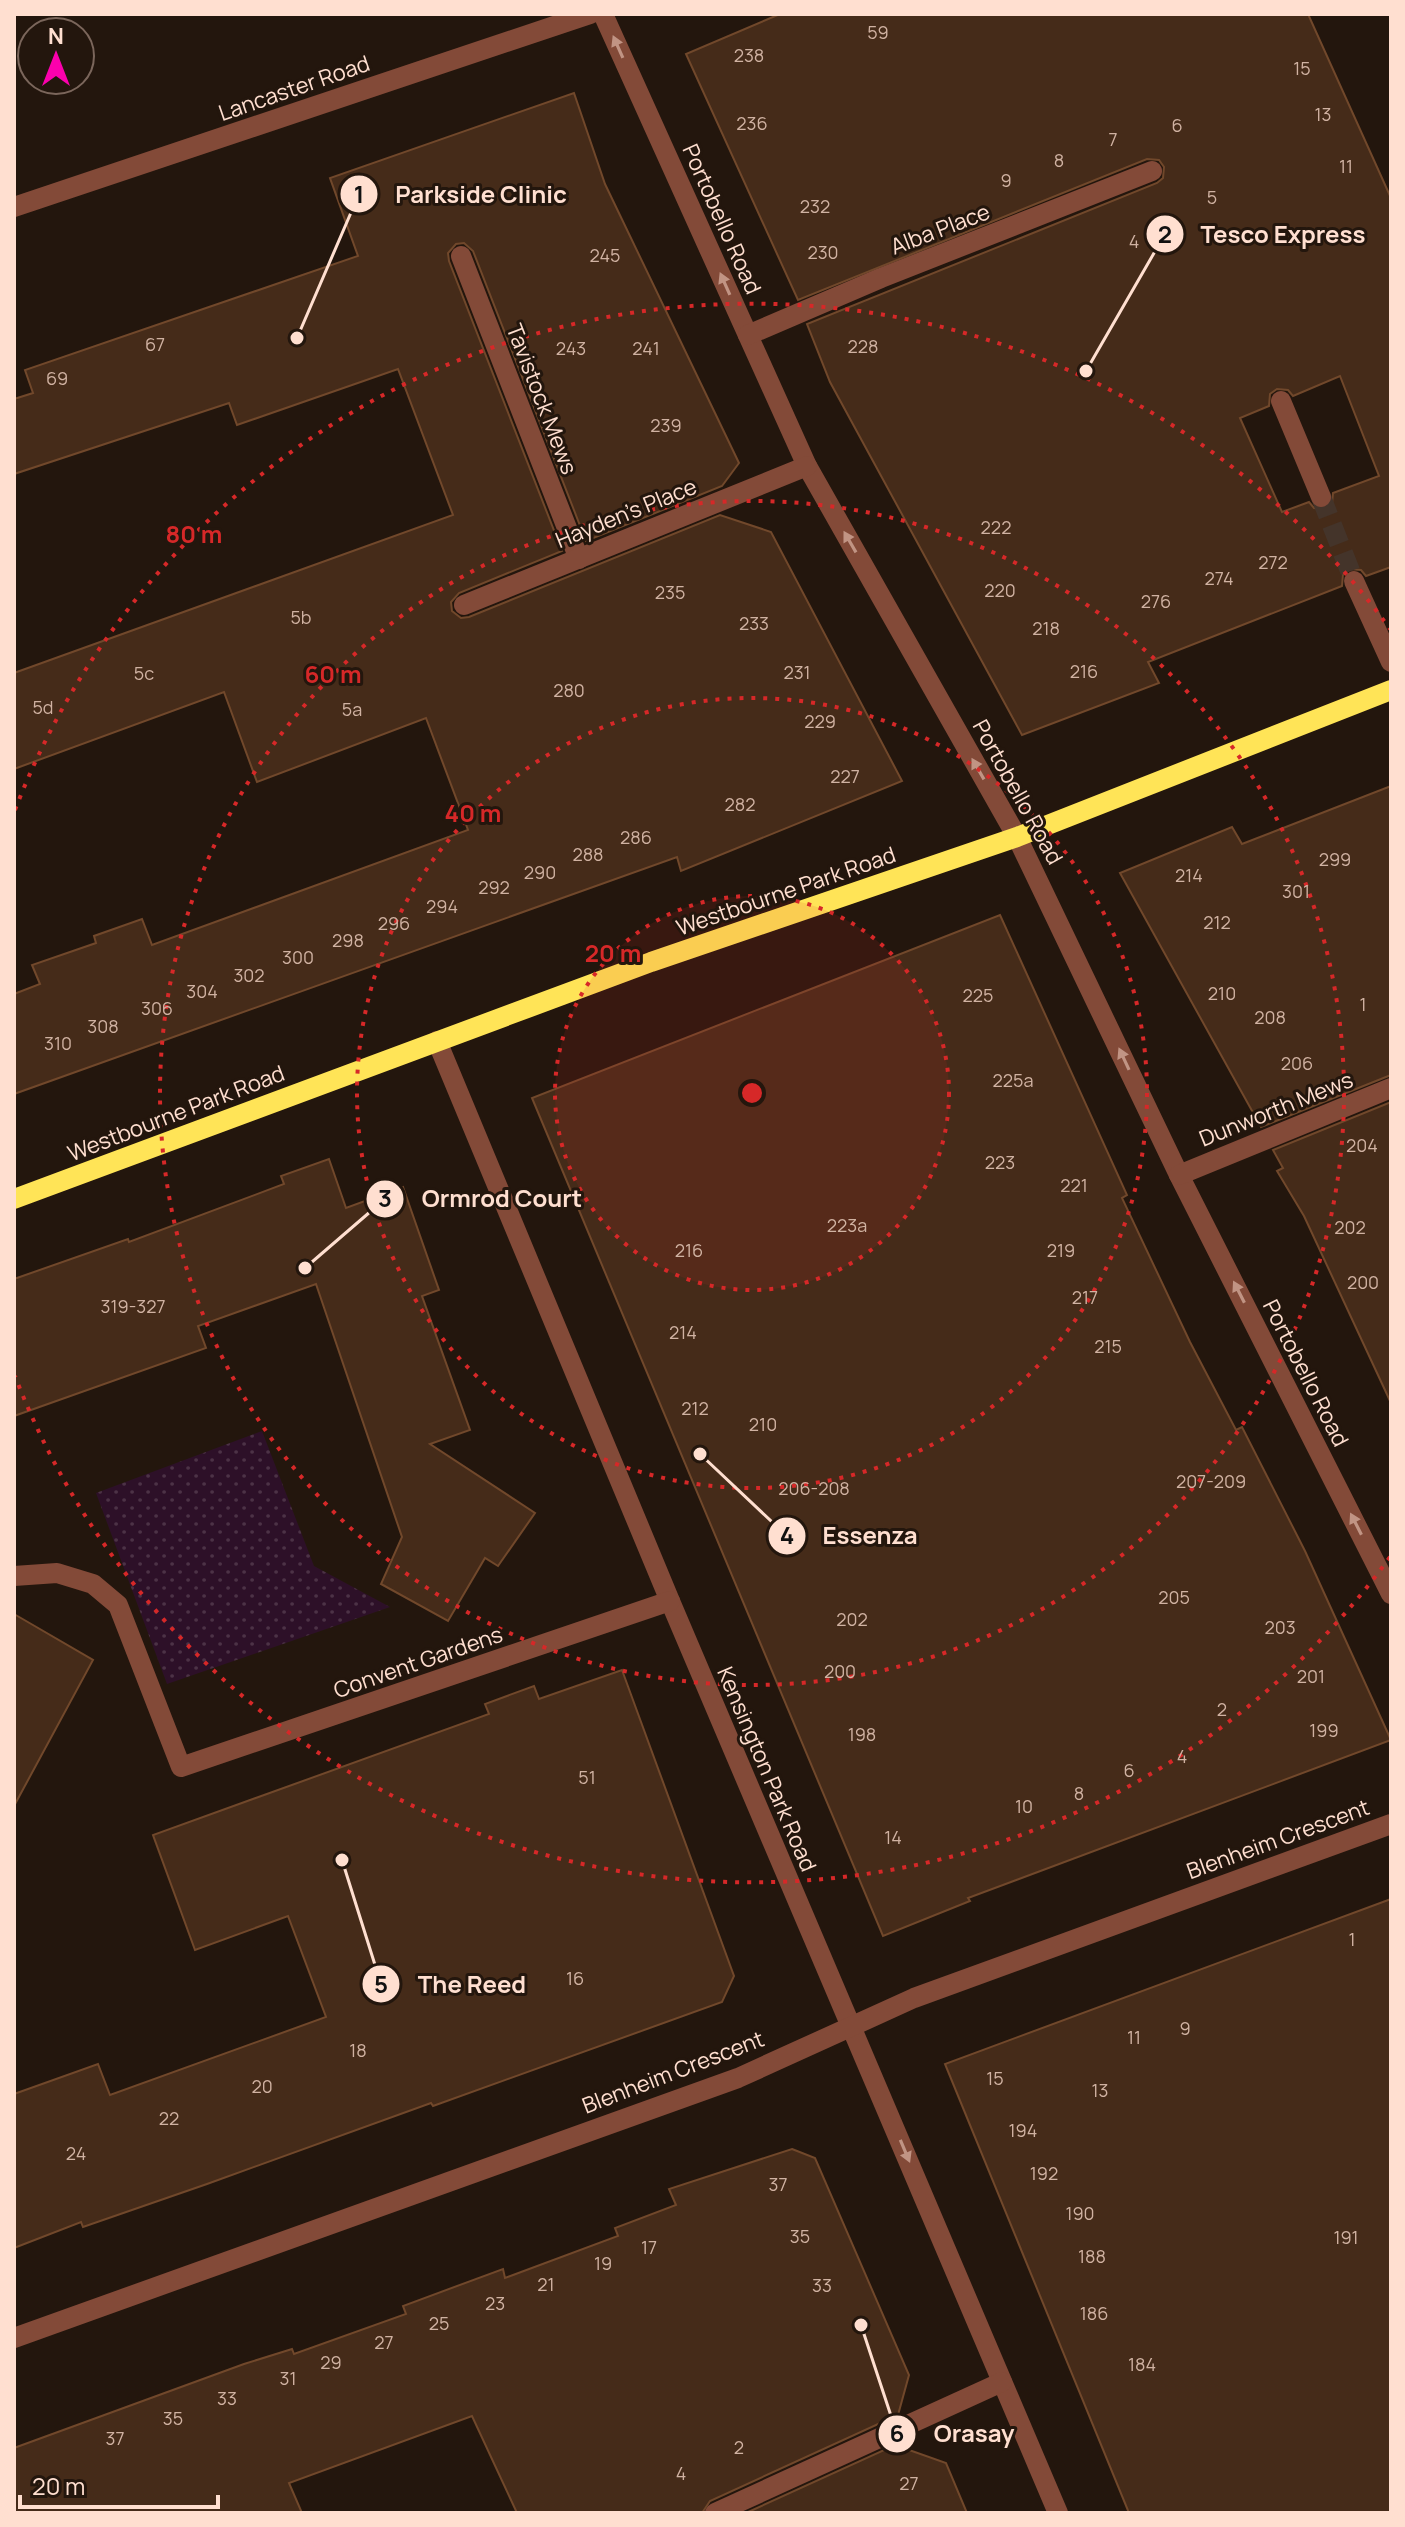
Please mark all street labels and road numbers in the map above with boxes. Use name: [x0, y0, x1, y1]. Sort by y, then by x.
street label: Lancaster Road: [214, 48, 374, 128]
street label: Portobello Road: [676, 139, 768, 299]
street label: Alba Place: [886, 196, 994, 262]
street label: Tavistock Mews: [500, 319, 584, 479]
street label: Hayden's Place: [551, 471, 701, 555]
street label: Portobello Road: [966, 714, 1070, 870]
street label: Westbourne Park Road: [672, 839, 900, 943]
street label: Westbourne Park Road: [63, 1058, 289, 1168]
street label: Dunworth Mews: [1195, 1064, 1357, 1154]
street label: Portobello Road: [1256, 1294, 1356, 1452]
street label: Convent Gardens: [329, 1619, 507, 1705]
street label: Kensington Park Road: [710, 1662, 824, 1876]
street label: Blenheim Crescent: [1182, 1792, 1374, 1886]
street label: Blenheim Crescent: [578, 2023, 768, 2120]

